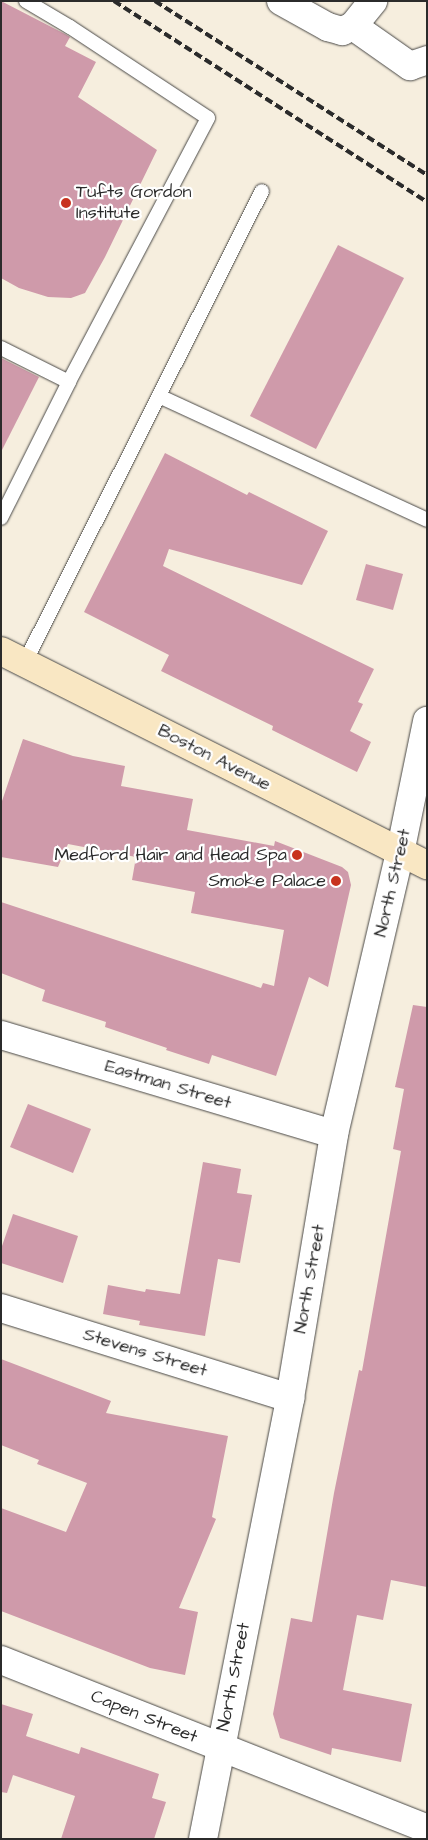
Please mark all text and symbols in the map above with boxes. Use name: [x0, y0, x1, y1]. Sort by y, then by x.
place label: Tufts Gordon Institute: [76, 182, 191, 224]
marker: Tufts Gordon Institute: [60, 197, 72, 209]
street label: Boston Avenue: [154, 720, 274, 796]
street label: North Street: [370, 827, 416, 939]
place label: Medford Hair and Head Spa: [54, 844, 287, 866]
marker: Medford Hair and Head Spa: [291, 849, 303, 861]
place label: Smoke Palace: [209, 870, 326, 892]
marker: Smoke Palace: [330, 875, 342, 887]
street label: Eastman Street: [102, 1056, 234, 1114]
street label: North Street: [290, 1223, 330, 1335]
street label: Stevens Street: [80, 1324, 210, 1382]
street label: North Street: [213, 1621, 255, 1733]
street label: Capen Street: [87, 1686, 201, 1748]

